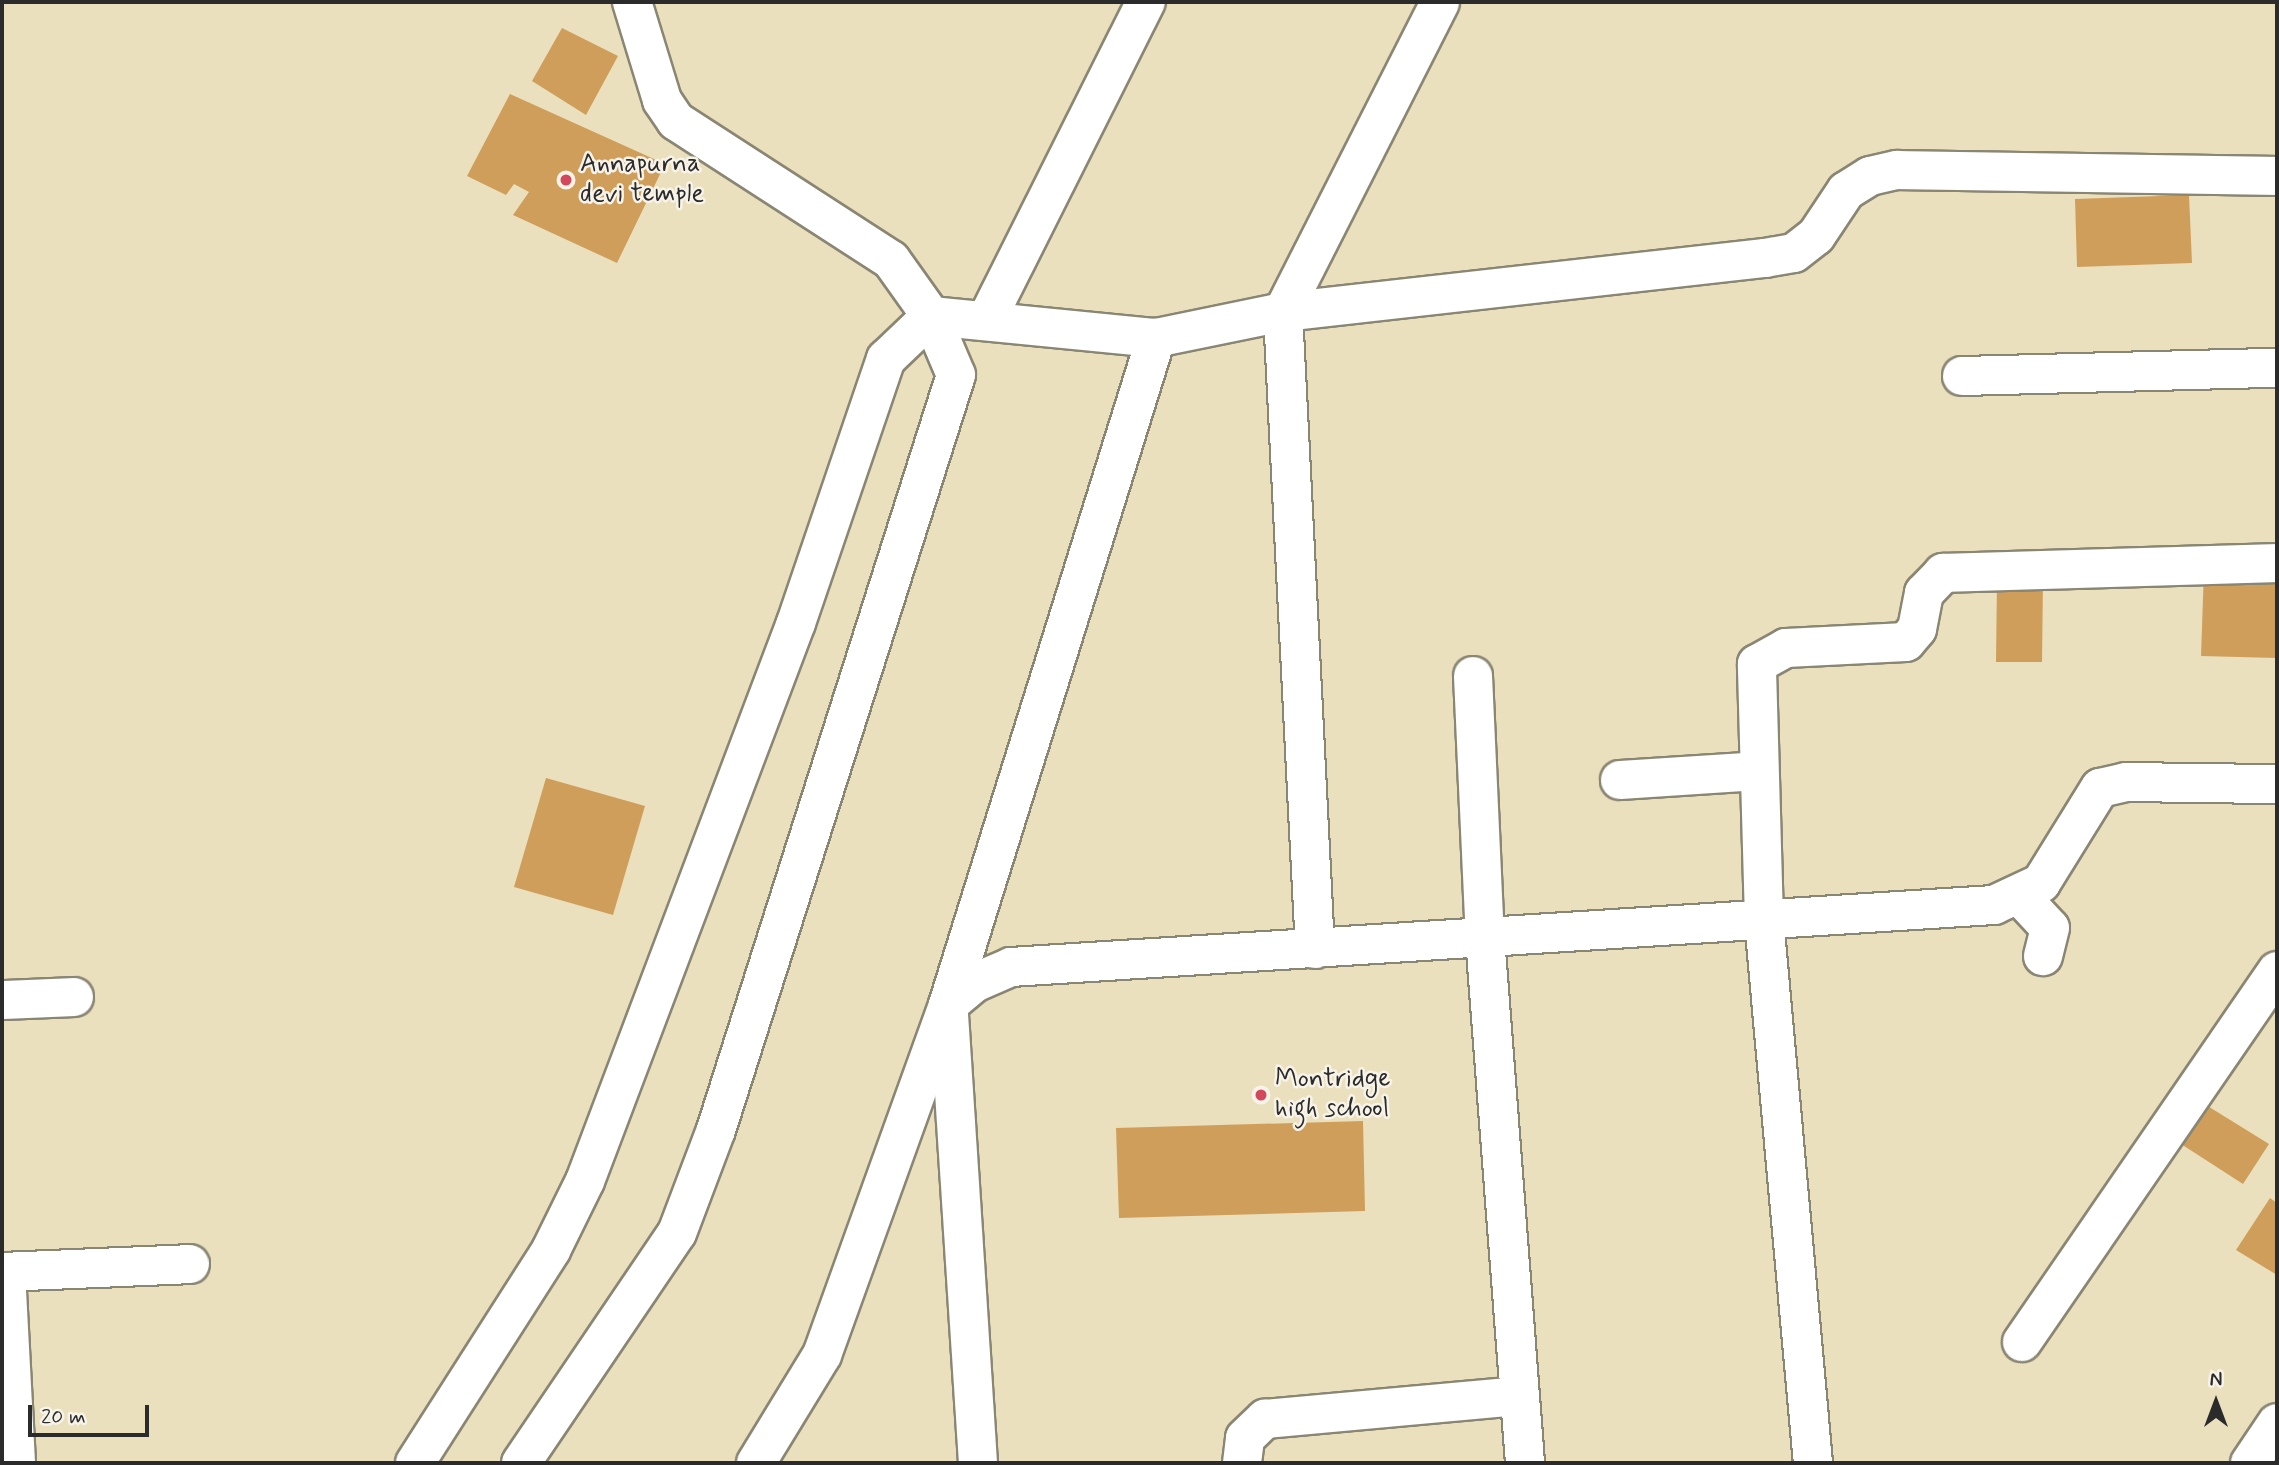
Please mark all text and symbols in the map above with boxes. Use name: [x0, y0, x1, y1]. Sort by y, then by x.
place label: Annapurna devi temple: [580, 149, 712, 210]
marker: Annapurna devi temple: [558, 172, 574, 188]
place label: Montridge high school: [1275, 1064, 1391, 1126]
marker: Montridge high school: [1253, 1087, 1269, 1103]
north arrow: [2181, 1367, 2251, 1437]
text: N: [2210, 1368, 2222, 1393]
scale bar: [32, 1392, 152, 1436]
text: 20 m: [41, 1403, 86, 1431]

